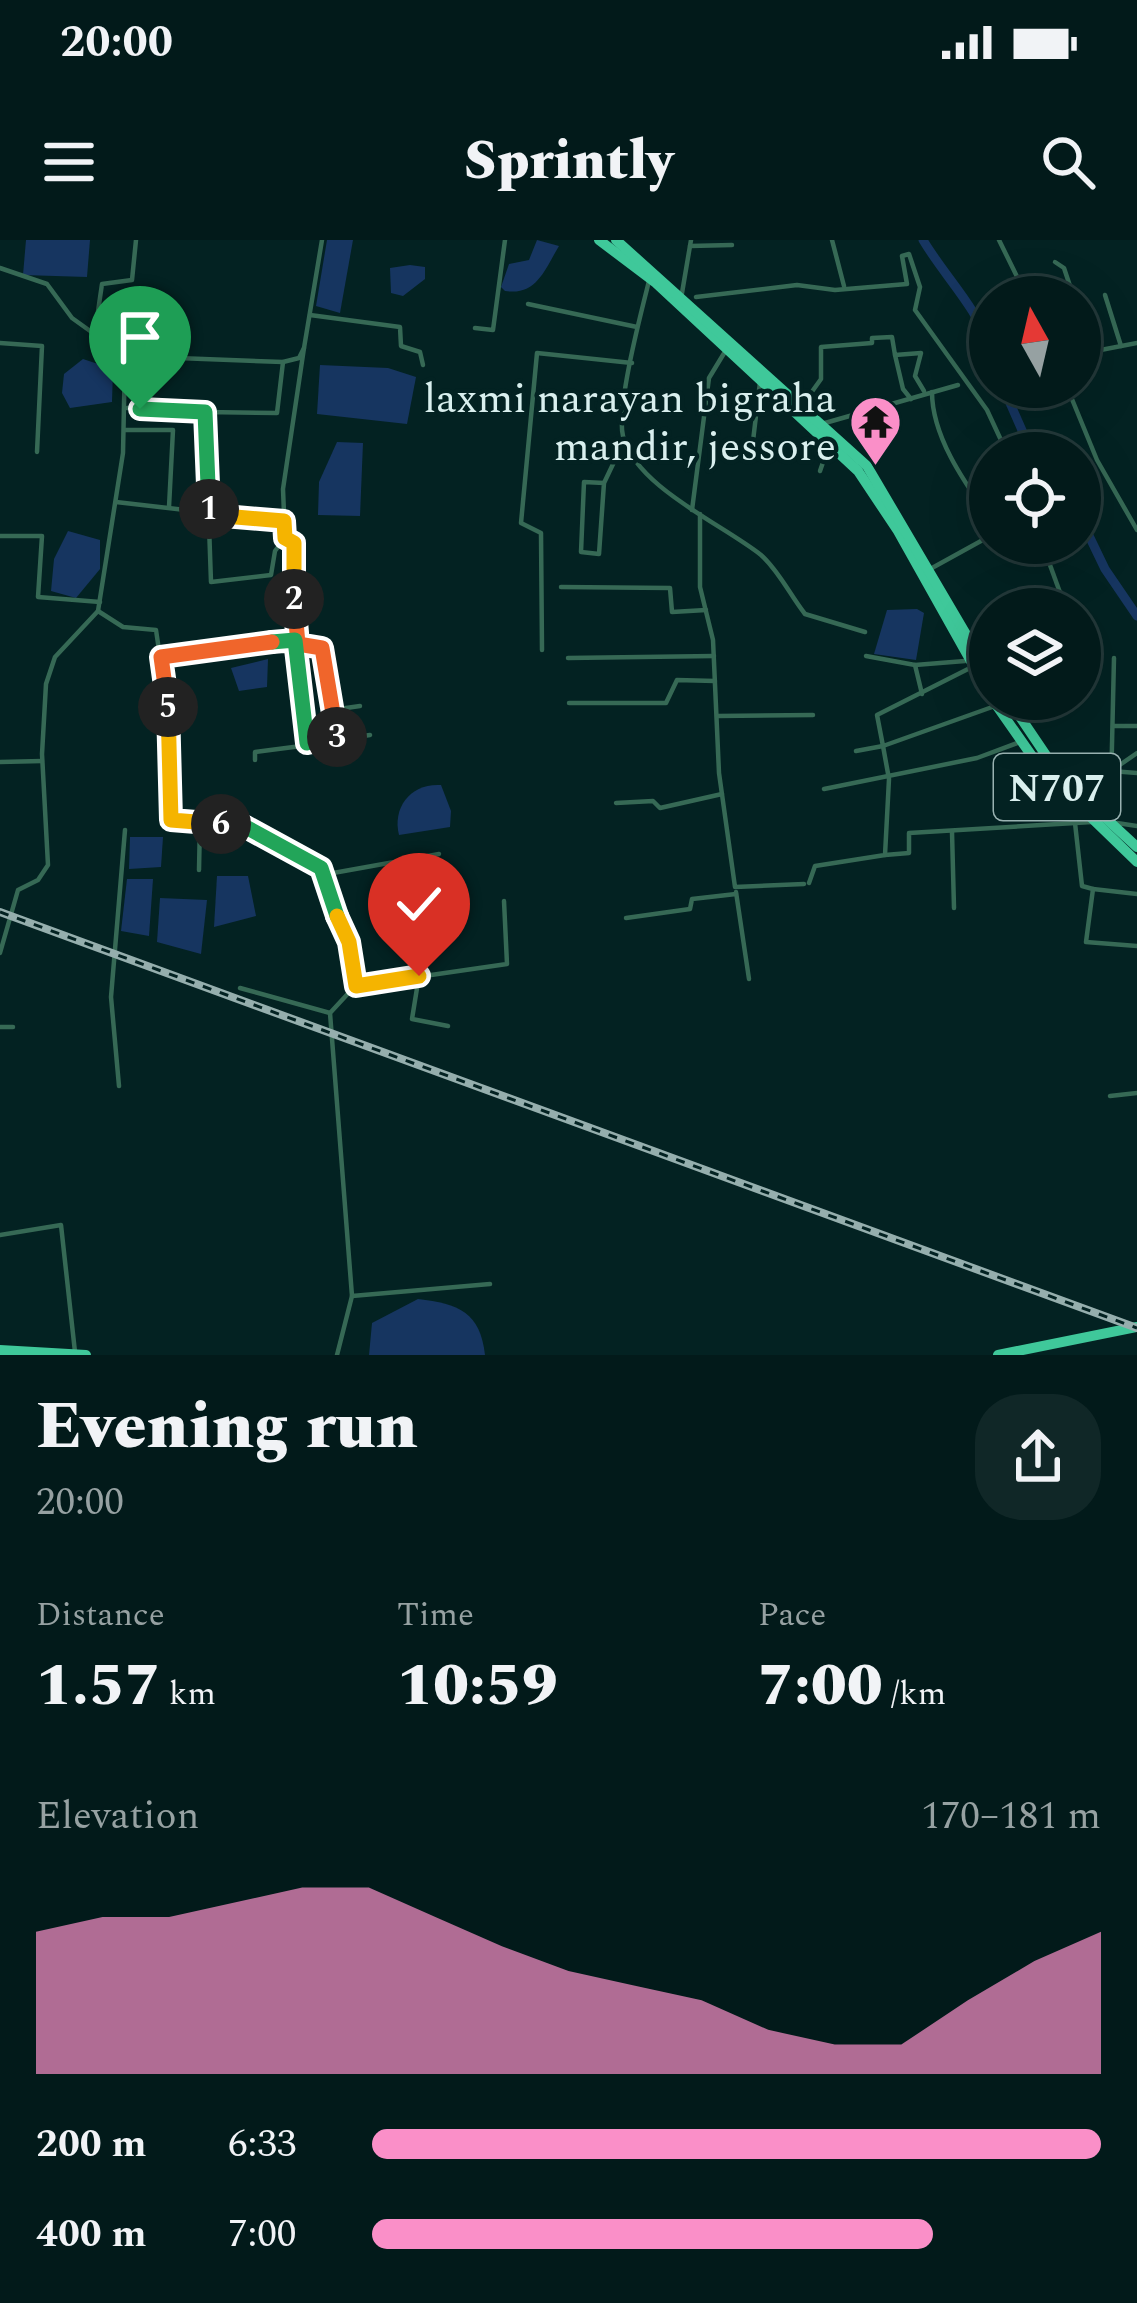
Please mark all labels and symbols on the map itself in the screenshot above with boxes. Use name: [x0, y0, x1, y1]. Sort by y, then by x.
north arrow: [969, 276, 1101, 408]
pin: [89, 286, 191, 409]
place label: laxmi narayan bigraha mandir, jessore: [424, 368, 836, 479]
temple icon: laxmi narayan bigraha mandir, jessore: [847, 393, 903, 467]
pin: 1: [179, 479, 239, 539]
pin: 2: [264, 569, 324, 629]
pin: 5: [138, 677, 198, 737]
pin: 3: [307, 707, 367, 767]
road number: N707: [994, 754, 1120, 820]
pin: 6: [191, 794, 251, 854]
pin: [368, 853, 470, 976]

